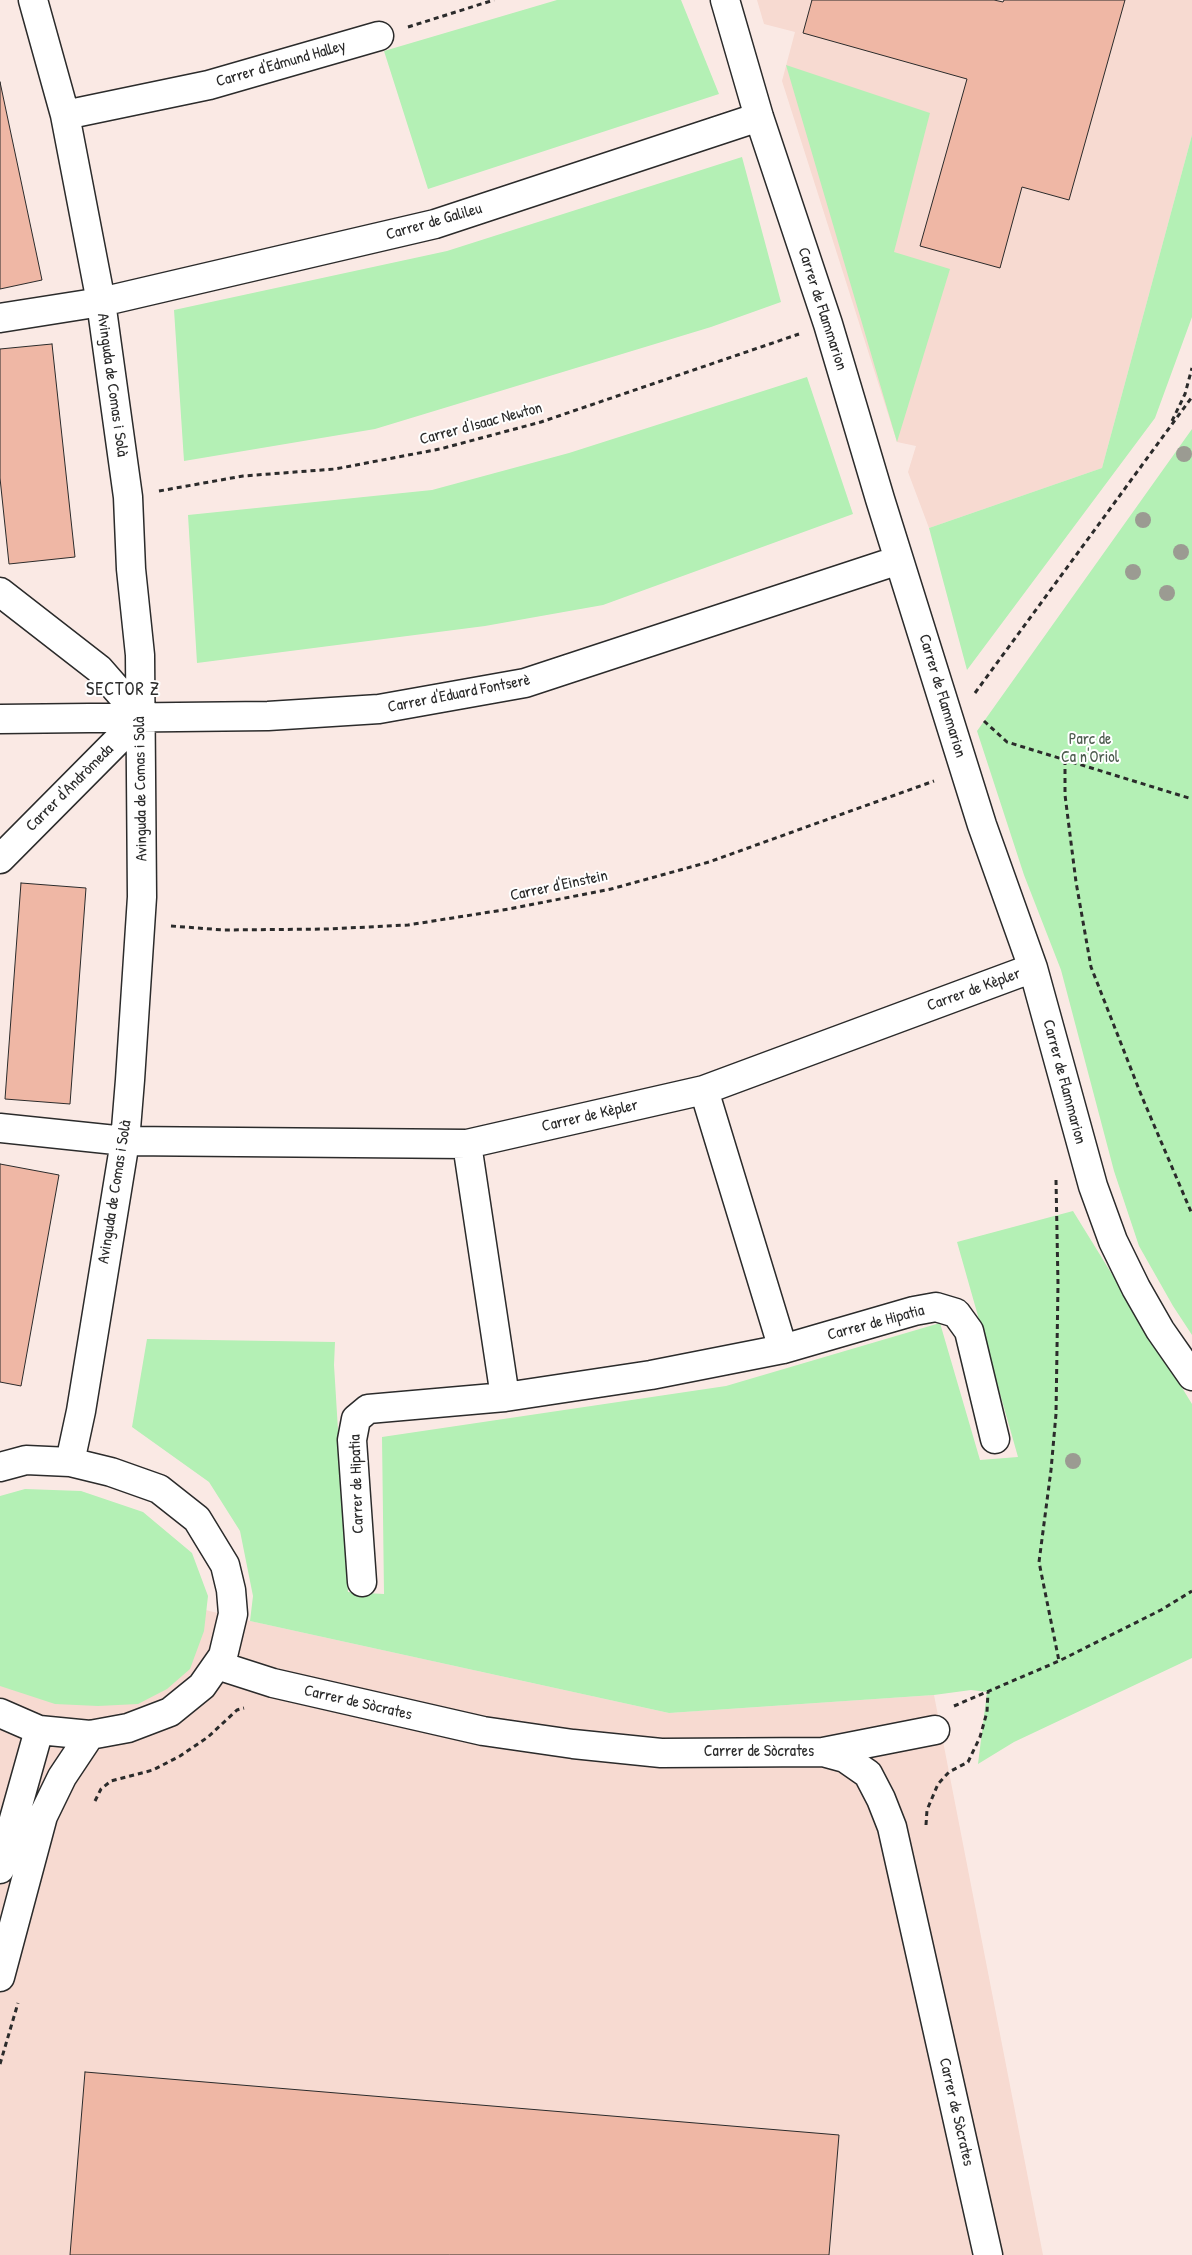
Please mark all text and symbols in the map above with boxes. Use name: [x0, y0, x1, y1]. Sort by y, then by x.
street label: Carrer d'Edmund Halley: [214, 36, 348, 92]
street label: Carrer de Galileu: [384, 199, 484, 245]
street label: Carrer de Flammarion: [793, 245, 851, 373]
street label: Avinguda de Comas i Solà: [92, 312, 132, 458]
street label: Carrer d'Isaac Newton: [418, 398, 544, 450]
street label: Carrer de Flammarion: [914, 632, 970, 760]
street label: Carrer d'Eduard Fontserè: [386, 671, 532, 717]
district label: SECTOR Z: [85, 679, 161, 701]
street label: Avinguda de Comas i Solà: [130, 716, 152, 862]
park label: Parc de Ca n'Oriol: [1061, 730, 1119, 768]
street label: Carrer d'Andròmeda: [22, 740, 118, 836]
street label: Carrer d'Einstein: [509, 866, 609, 906]
street label: Carrer de Kèpler: [925, 964, 1023, 1016]
street label: Carrer de Flammarion: [1038, 1018, 1090, 1146]
street label: Carrer de Kèpler: [540, 1096, 640, 1136]
street label: Avinguda de Comas i Solà: [94, 1119, 136, 1265]
street label: Carrer de Hipatia: [826, 1301, 926, 1345]
street label: Carrer de Hipatia: [346, 1434, 368, 1534]
street label: Carrer de Sòcrates: [302, 1681, 414, 1725]
street label: Carrer de Sòcrates: [704, 1742, 814, 1762]
street label: Carrer de Sòcrates: [934, 2056, 978, 2168]

